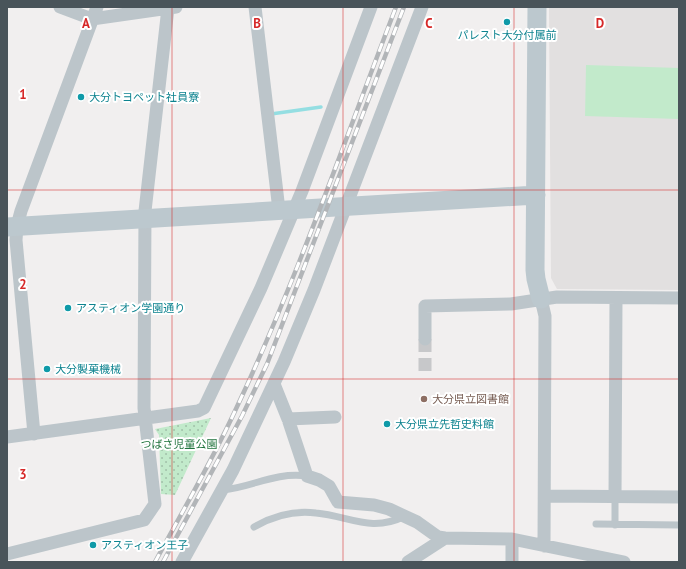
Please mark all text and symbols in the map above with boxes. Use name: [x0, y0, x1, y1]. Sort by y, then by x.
text: A: [82, 15, 90, 32]
text: B: [253, 15, 261, 32]
text: C: [425, 15, 433, 32]
text: D: [596, 15, 604, 32]
marker: パレスト大分付属前: [502, 17, 512, 27]
place label: パレスト大分付属前: [458, 28, 557, 42]
text: 1: [19, 86, 27, 103]
place label: 大分トヨペット社員寮: [89, 90, 199, 104]
marker: 大分トヨペット社員寮: [76, 92, 86, 102]
text: 2: [19, 276, 27, 293]
place label: アスティオン学園通り: [76, 301, 185, 315]
marker: アスティオン学園通り: [63, 303, 73, 313]
place label: 大分製菓機械: [55, 362, 121, 376]
marker: 大分製菓機械: [42, 364, 52, 374]
place label: 大分県立図書館: [432, 392, 509, 406]
marker: 大分県立図書館: [419, 394, 429, 404]
place label: 大分県立先哲史料館: [395, 417, 494, 431]
marker: 大分県立先哲史料館: [382, 419, 392, 429]
park label: つばさ児童公園: [141, 437, 218, 451]
text: 3: [19, 466, 27, 483]
place label: アスティオン王子: [101, 538, 188, 552]
marker: アスティオン王子: [88, 540, 98, 550]

